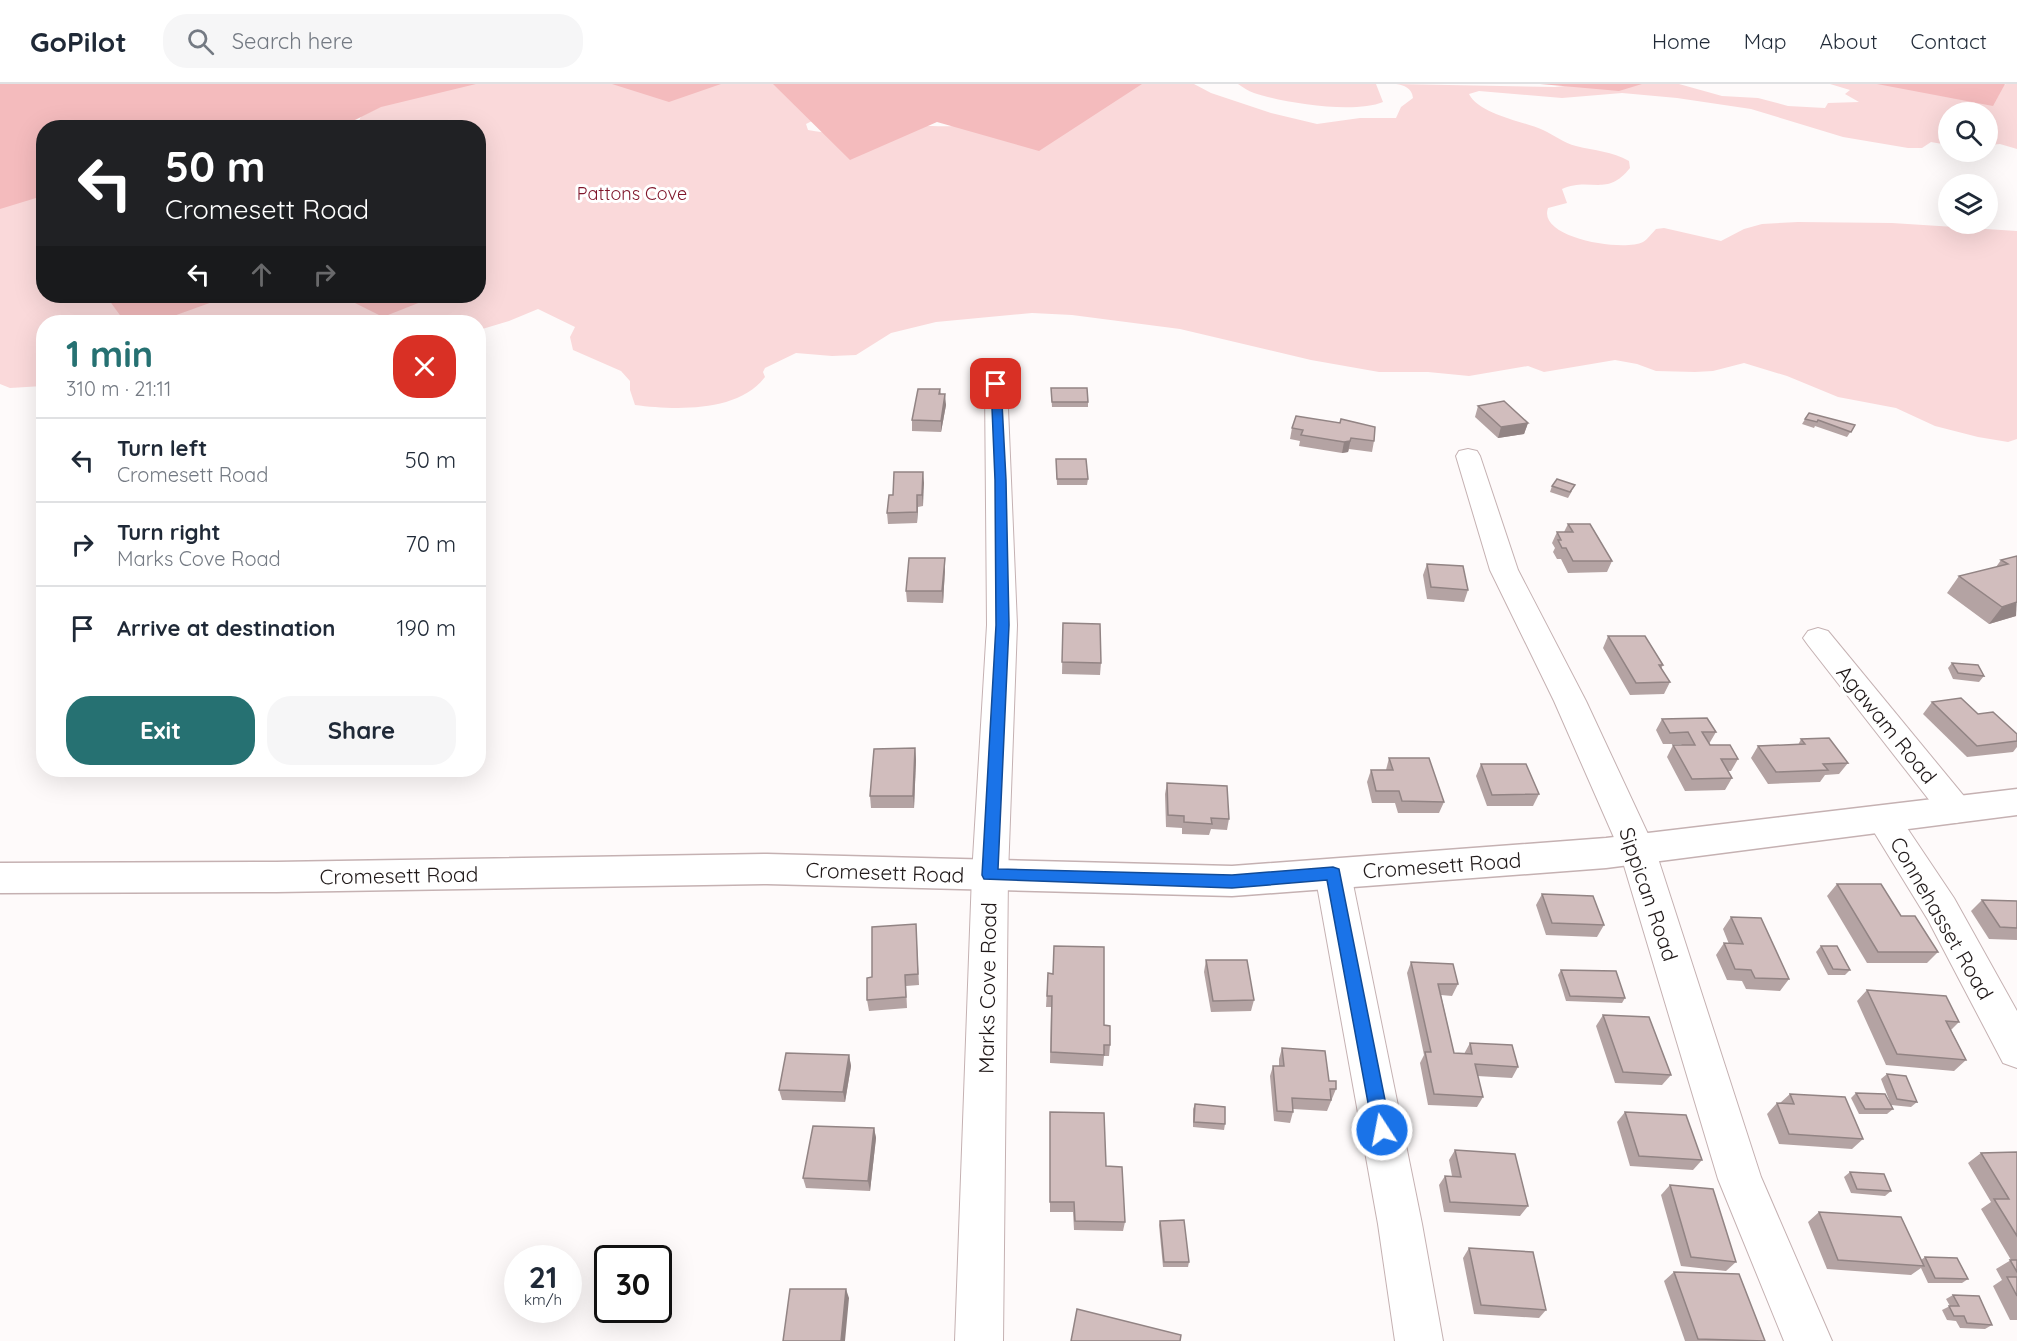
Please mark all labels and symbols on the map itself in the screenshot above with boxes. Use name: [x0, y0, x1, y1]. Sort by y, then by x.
park label: Pattons Cove: [577, 182, 687, 205]
pin: [970, 358, 1021, 409]
street label: Agawam Road: [1831, 660, 1943, 788]
street label: Sippican Road: [1614, 824, 1684, 964]
street label: Connehasset Road: [1885, 832, 1999, 1004]
street label: Cromesett Road: [1362, 846, 1522, 884]
street label: Cromesett Road: [805, 856, 965, 888]
street label: Cromesett Road: [319, 861, 479, 889]
street label: Marks Cove Road: [973, 902, 1001, 1074]
position arrow: [1350, 1098, 1414, 1162]
speed limit sign: 30: [594, 1245, 672, 1323]

